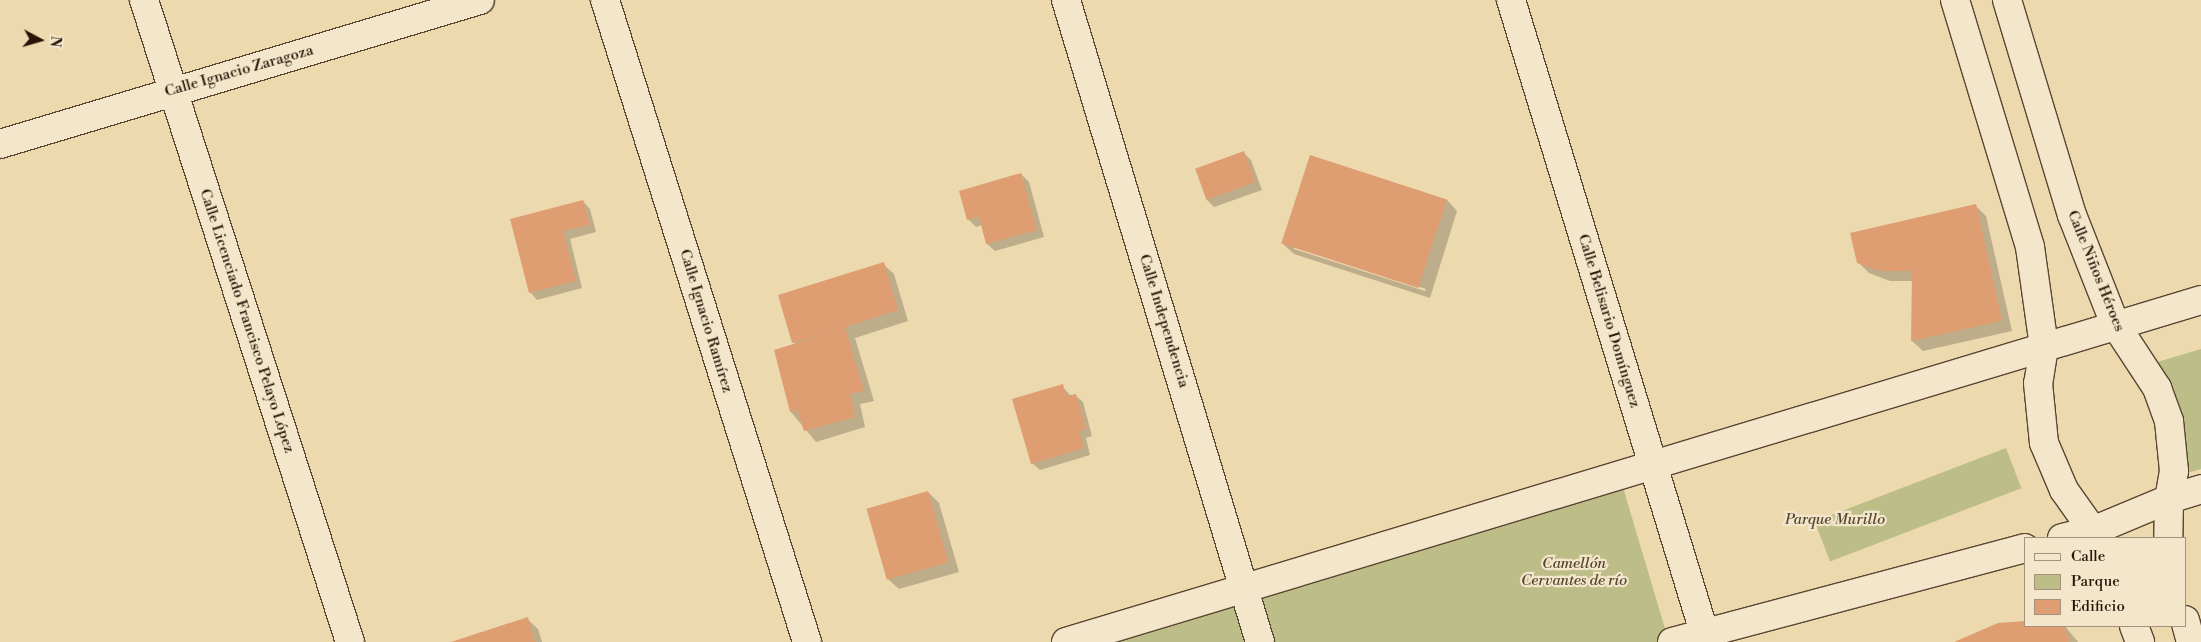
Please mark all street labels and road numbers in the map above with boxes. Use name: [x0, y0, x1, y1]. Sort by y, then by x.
street label: Calle Ignacio Zaragoza: [163, 41, 315, 101]
street label: Calle Licenciado Francisco Pelayo López: [196, 187, 298, 455]
street label: Calle Niños Héroes: [2063, 208, 2129, 334]
street label: Calle Belisario Domínguez: [1574, 232, 1644, 410]
street label: Calle Ignacio Ramírez: [676, 247, 736, 395]
street label: Calle Independencia: [1135, 252, 1193, 390]

